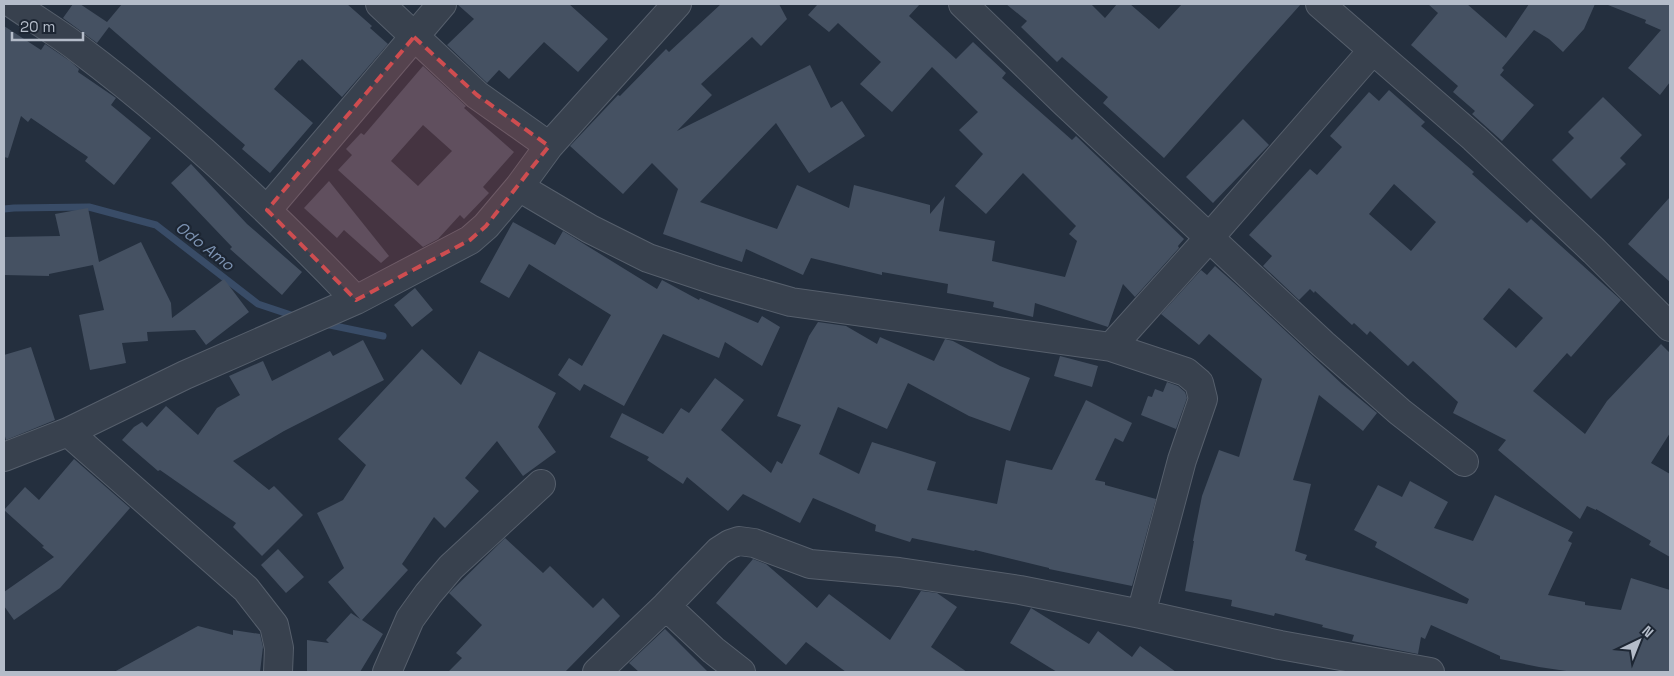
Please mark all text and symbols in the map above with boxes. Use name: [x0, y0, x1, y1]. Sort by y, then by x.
scale bar: [12, 10, 84, 42]
text: 20 m: [20, 17, 55, 36]
water label: Odo Amo: [172, 217, 239, 276]
north arrow: [1614, 616, 1664, 666]
text: N: [1638, 622, 1657, 641]

